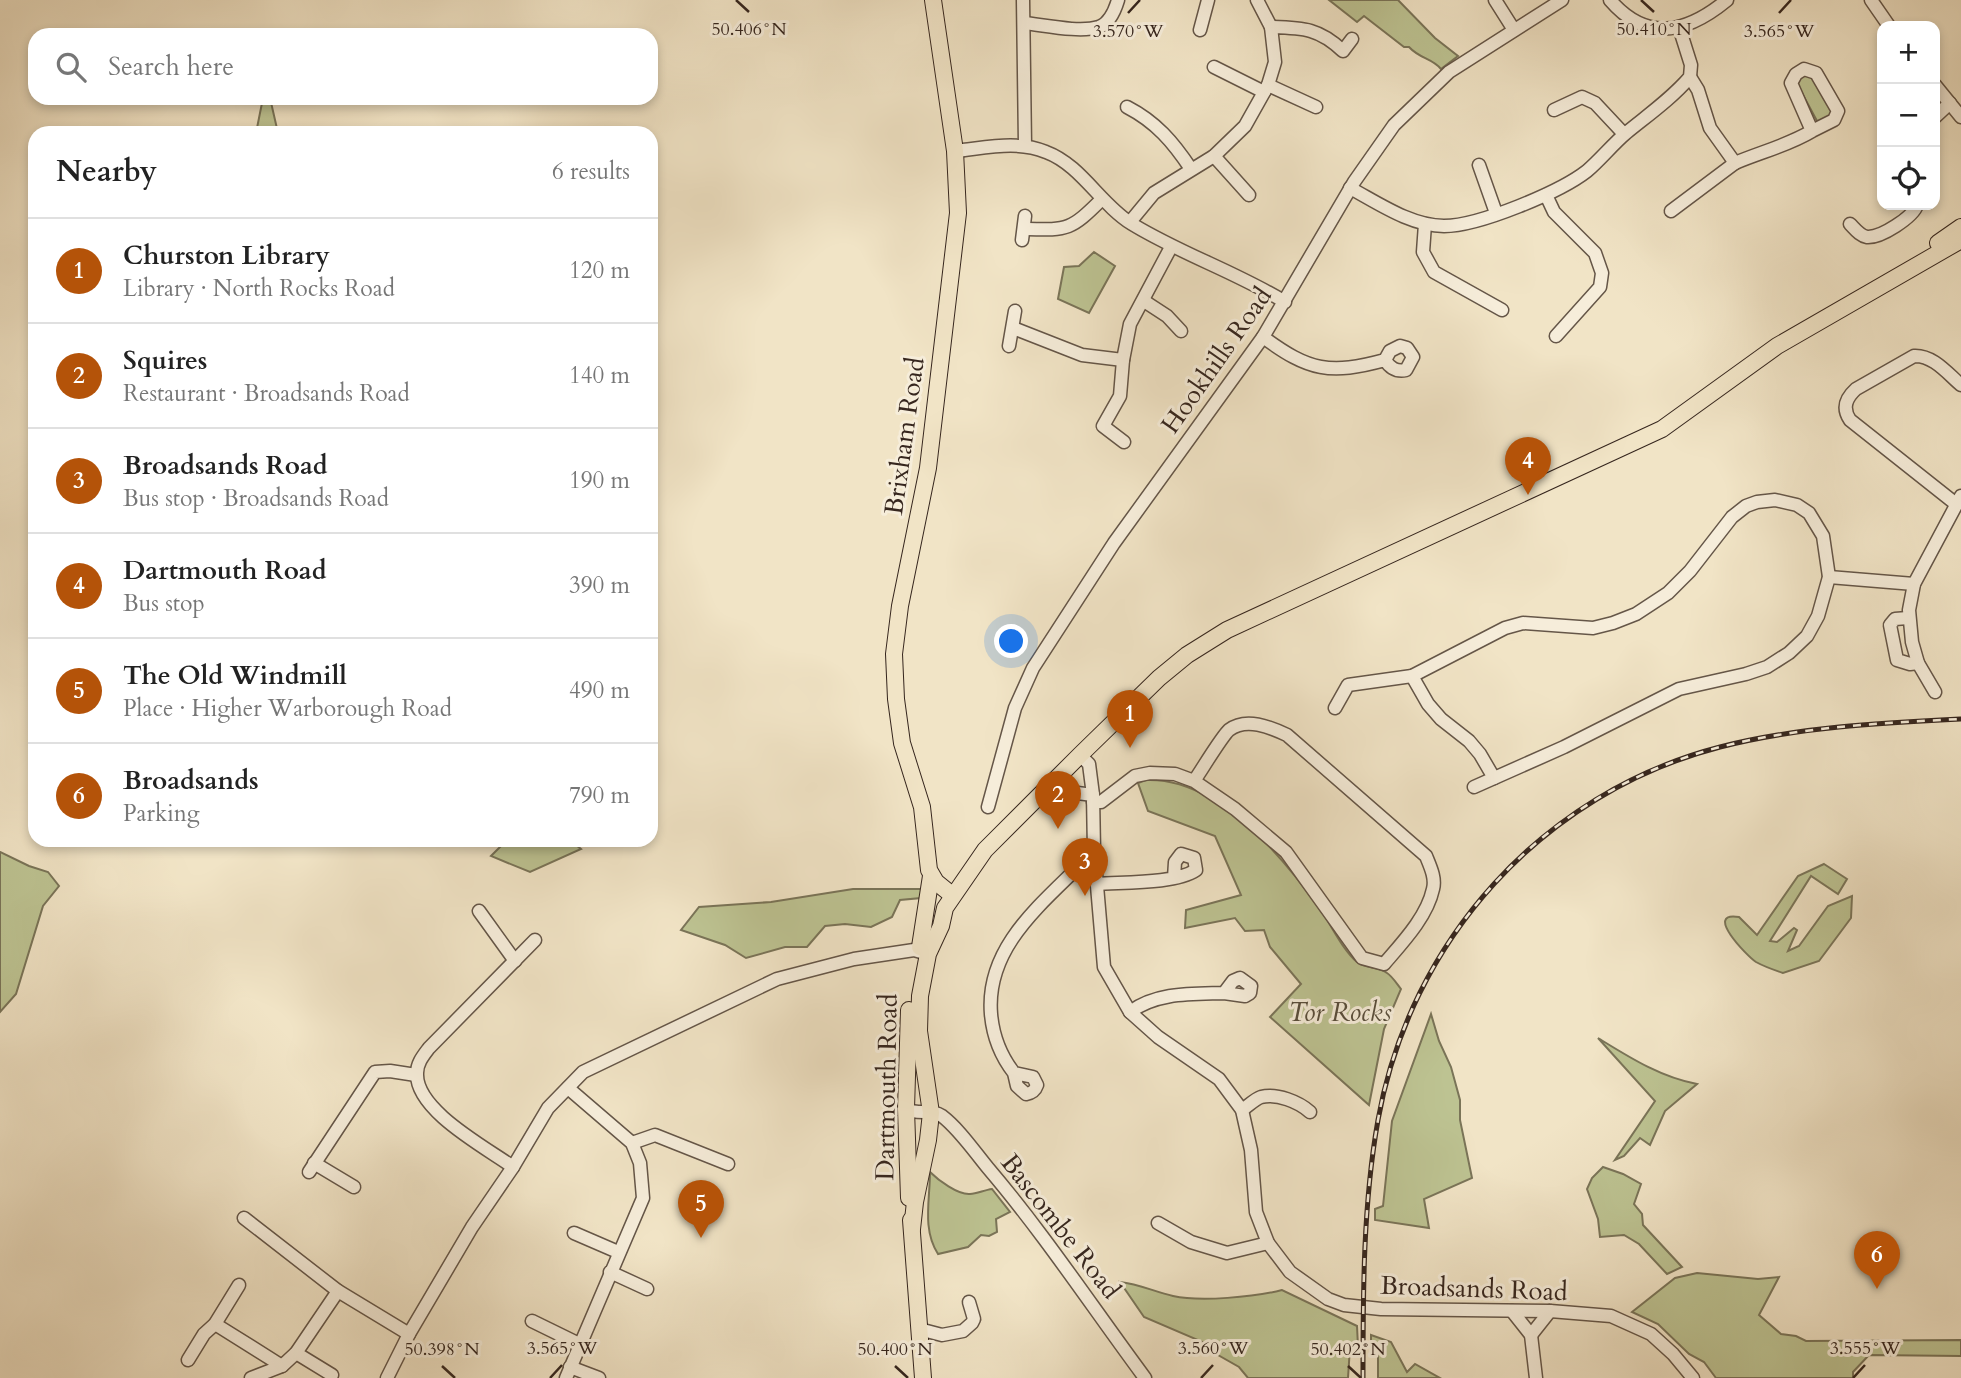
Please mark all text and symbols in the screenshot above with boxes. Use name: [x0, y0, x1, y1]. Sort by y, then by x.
text: 50.406°N: [711, 17, 787, 42]
text: 50.410°N: [1616, 17, 1692, 42]
text: 3.570°W: [1093, 19, 1163, 44]
text: 3.565°W: [1744, 19, 1814, 44]
map controls: [1877, 21, 1940, 210]
button: +: [1877, 21, 1940, 84]
search box: [28, 28, 658, 105]
icon: search: [52, 48, 90, 86]
text: Search here: [108, 49, 234, 84]
button: −: [1877, 84, 1940, 147]
button: locate: [1877, 147, 1940, 210]
text: Nearby: [56, 151, 157, 192]
text: 6 results: [552, 156, 630, 187]
text: Churston Library: [123, 238, 330, 273]
text: 1: [73, 255, 85, 286]
text: 120 m: [569, 255, 630, 286]
text: Library · North Rocks Road: [123, 273, 395, 304]
street label: Hookhills Road: [1153, 280, 1280, 441]
text: Squires: [123, 343, 207, 378]
street label: Brixham Road: [876, 355, 933, 517]
text: 2: [73, 360, 85, 391]
text: 140 m: [569, 360, 630, 391]
text: Restaurant · Broadsands Road: [123, 378, 410, 409]
pin: 4: [1505, 437, 1551, 495]
text: Broadsands Road: [123, 448, 328, 483]
text: 3: [73, 465, 85, 496]
text: 190 m: [569, 465, 630, 496]
text: Bus stop · Broadsands Road: [123, 483, 389, 514]
text: Dartmouth Road: [123, 553, 327, 588]
text: 4: [73, 570, 85, 601]
text: 390 m: [569, 570, 630, 601]
text: Bus stop: [123, 588, 205, 619]
your location: [994, 624, 1028, 658]
text: The Old Windmill: [123, 658, 347, 693]
text: 5: [73, 675, 85, 706]
text: 490 m: [569, 675, 630, 706]
pin: 1: [1107, 690, 1153, 748]
text: Place · Higher Warborough Road: [123, 693, 452, 724]
text: Broadsands: [123, 763, 259, 798]
pin: 2: [1035, 771, 1081, 829]
text: 6: [73, 780, 85, 811]
text: 790 m: [569, 780, 630, 811]
text: Parking: [123, 798, 200, 829]
pin: 3: [1062, 838, 1108, 896]
street label: Dartmouth Road: [867, 993, 906, 1181]
park label: Tor Rocks: [1289, 995, 1392, 1030]
street label: Bascombe Road: [993, 1146, 1128, 1306]
pin: 5: [678, 1180, 724, 1238]
pin: 6: [1854, 1231, 1900, 1289]
street label: Broadsands Road: [1380, 1268, 1569, 1309]
text: 3.565°W: [527, 1336, 597, 1361]
text: 3.560°W: [1178, 1336, 1248, 1361]
text: 3.555°W: [1830, 1336, 1900, 1361]
text: 50.398°N: [404, 1337, 480, 1362]
text: 50.400°N: [857, 1337, 933, 1362]
text: 50.402°N: [1310, 1337, 1386, 1362]

